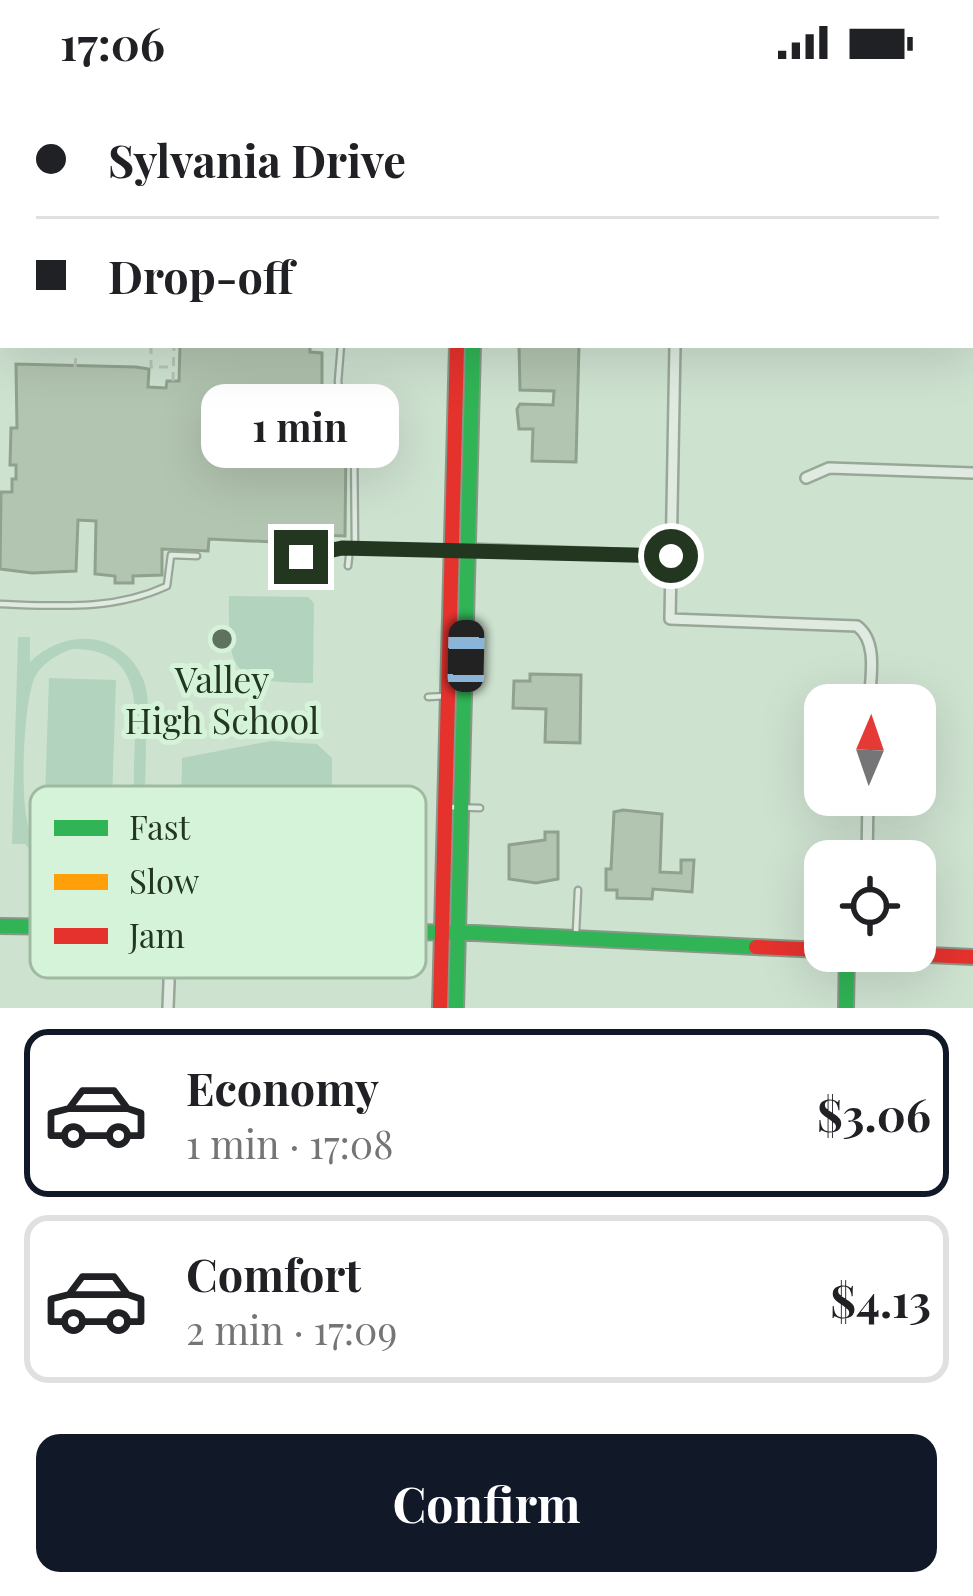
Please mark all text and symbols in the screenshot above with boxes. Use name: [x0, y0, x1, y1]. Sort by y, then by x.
text: 17:06: [60, 12, 165, 72]
text: Sylvania Drive: [108, 129, 406, 189]
text: Drop-off: [108, 245, 294, 305]
callout: 1 min: [202, 383, 400, 467]
text: 1 min: [252, 400, 348, 452]
route start: [644, 529, 698, 583]
route end: [274, 530, 328, 584]
car: [447, 620, 485, 692]
marker: Valley High School: [209, 626, 235, 652]
place label: Valley High School: [125, 654, 319, 743]
north arrow: [804, 684, 936, 816]
map controls: [804, 684, 936, 972]
legend: [30, 786, 426, 978]
text: Fast: [129, 804, 191, 848]
button: locate: [804, 840, 936, 972]
text: Slow: [129, 858, 200, 902]
text: Jam: [128, 912, 185, 956]
text: Economy: [186, 1057, 379, 1117]
icon: car: [42, 1059, 150, 1167]
text: $3.06: [817, 1083, 931, 1143]
text: 1 min · 17:08: [186, 1117, 394, 1169]
text: Comfort: [186, 1243, 361, 1303]
icon: car: [42, 1245, 150, 1353]
text: $4.13: [830, 1269, 931, 1329]
text: 2 min · 17:09: [186, 1303, 397, 1355]
button: Confirm: [36, 1434, 937, 1572]

